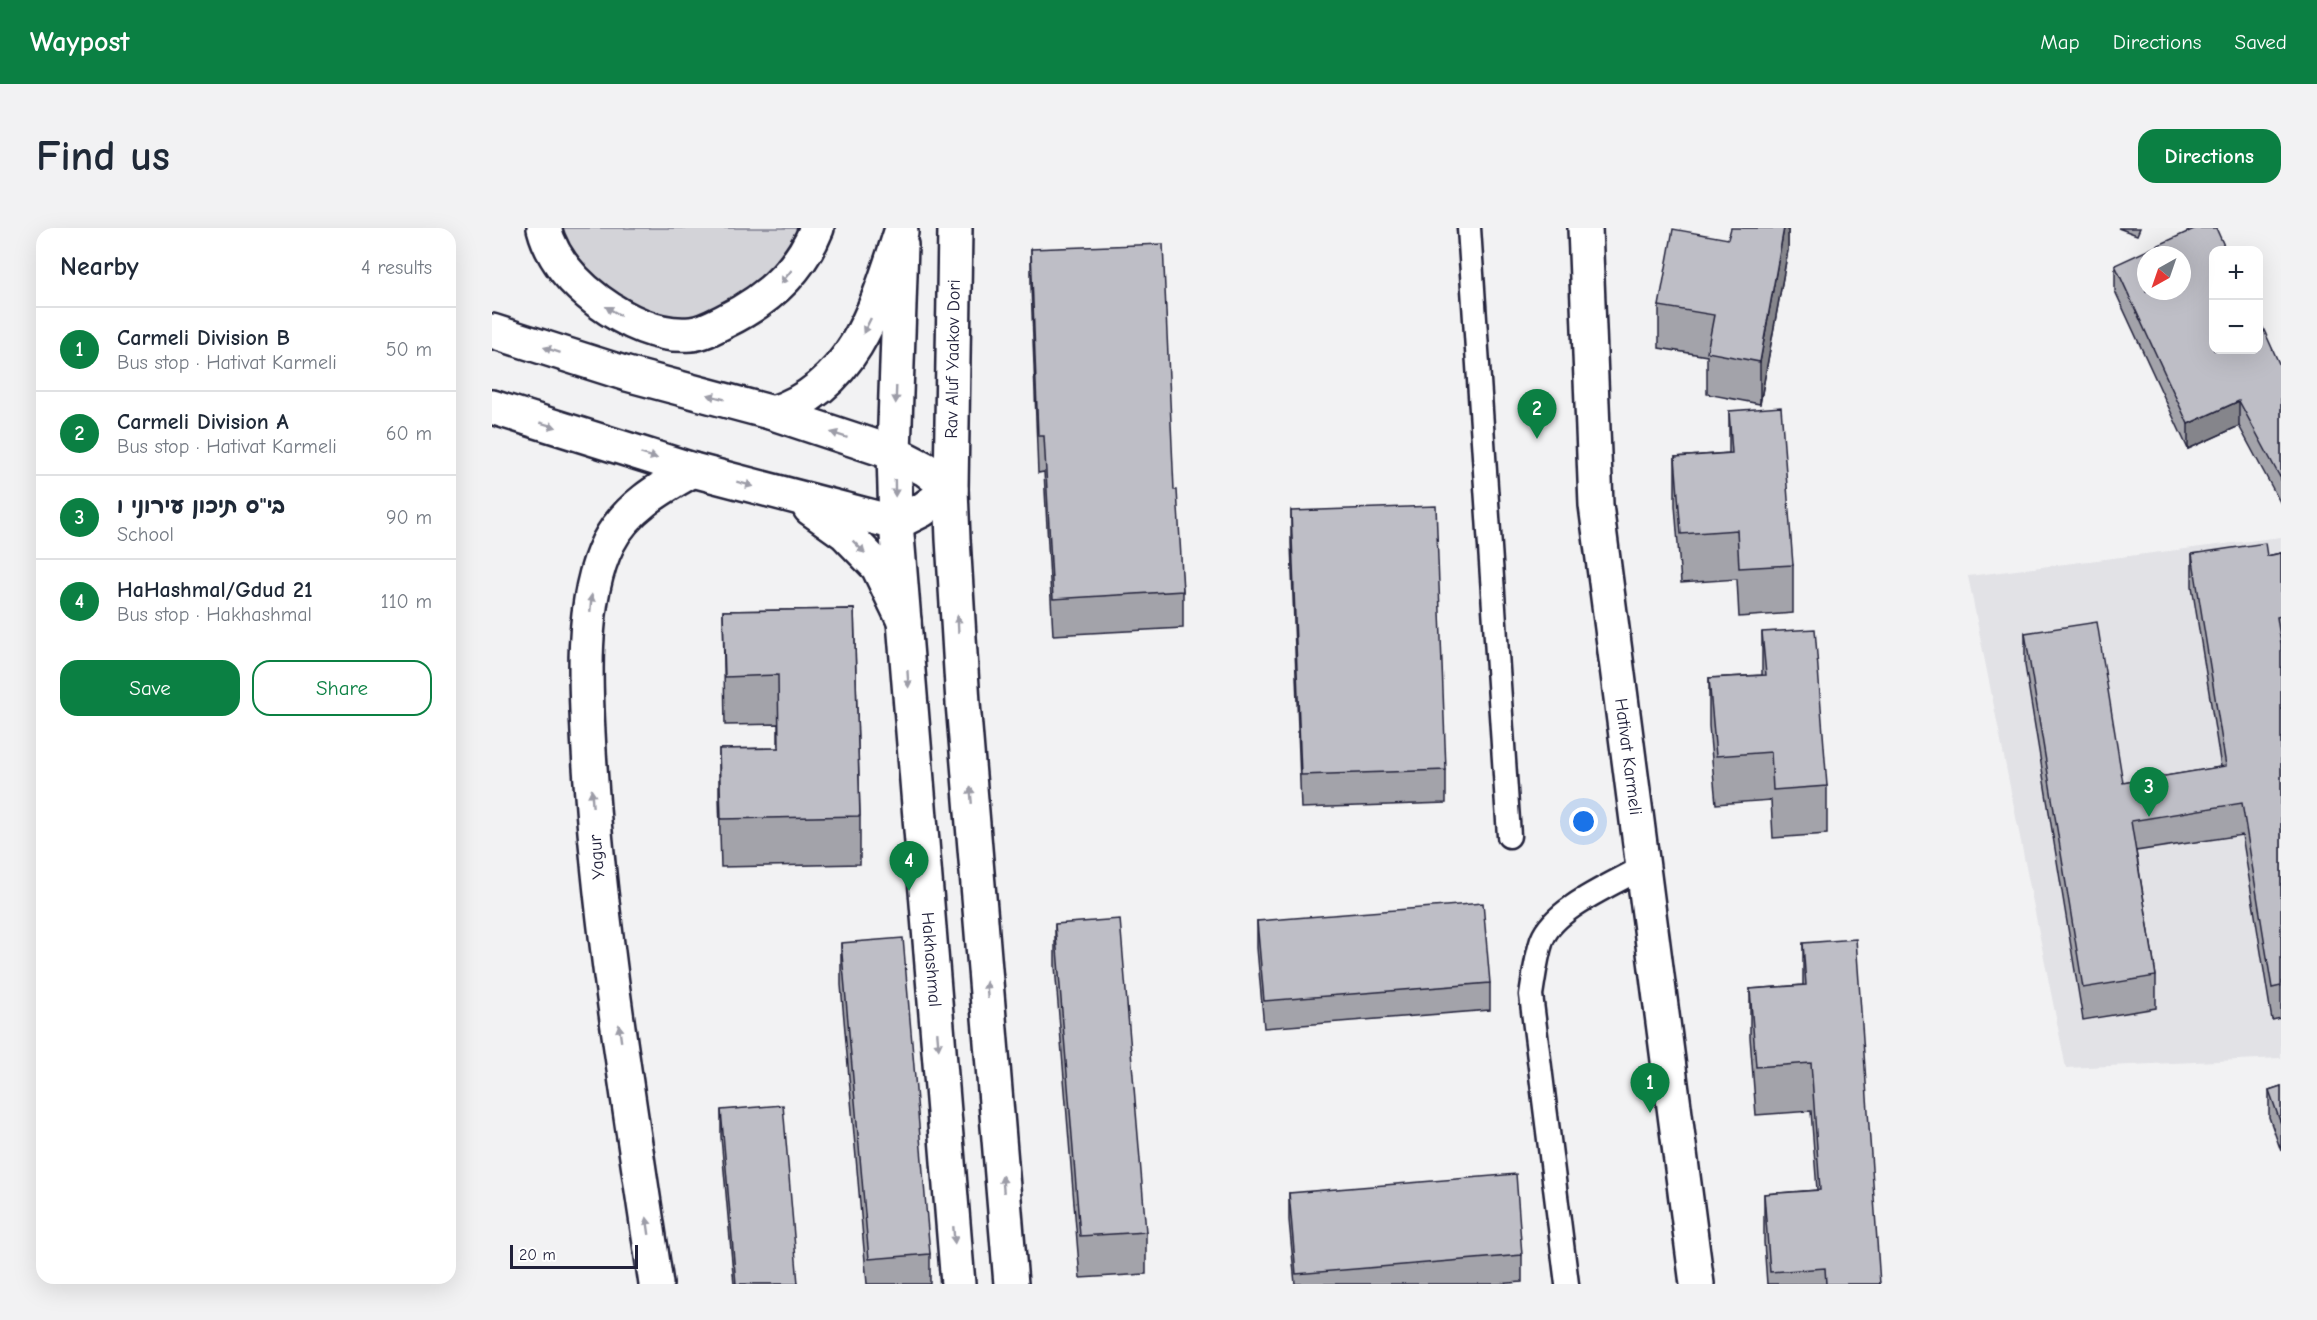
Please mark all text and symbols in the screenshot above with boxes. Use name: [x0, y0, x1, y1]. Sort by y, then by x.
text: Waypost: [30, 26, 130, 58]
text: Map: [2040, 30, 2080, 54]
text: Directions: [2113, 30, 2202, 54]
text: Saved: [2235, 30, 2287, 54]
button: Directions: [2138, 129, 2281, 183]
text: Find us: [36, 132, 170, 181]
north arrow: [2137, 246, 2191, 300]
map controls: [2209, 246, 2263, 354]
button: +: [2209, 246, 2263, 300]
text: Nearby: [60, 252, 139, 282]
text: 4 results: [361, 256, 432, 279]
one-way arrow: [779, 269, 792, 285]
street label: Rav Aluf Yaakov Dori: [941, 279, 965, 439]
button: −: [2209, 300, 2263, 354]
one-way arrow: [605, 305, 621, 316]
one-way arrow: [862, 318, 872, 335]
text: Carmeli Division B: [117, 325, 290, 351]
text: 1: [76, 338, 83, 361]
text: 50 m: [386, 338, 432, 361]
one-way arrow: [543, 344, 561, 354]
text: Bus stop · Hativat Karmeli: [117, 351, 337, 374]
one-way arrow: [891, 386, 901, 405]
pin: 2: [1518, 390, 1556, 439]
one-way arrow: [707, 392, 725, 402]
text: Carmeli Division A: [117, 409, 289, 435]
one-way arrow: [539, 421, 557, 430]
text: 2: [75, 422, 84, 445]
text: 60 m: [386, 422, 432, 445]
one-way arrow: [830, 429, 848, 439]
text: Bus stop · Hativat Karmeli: [117, 435, 337, 458]
one-way arrow: [640, 452, 658, 461]
one-way arrow: [890, 478, 900, 497]
one-way arrow: [736, 480, 754, 489]
text: בי"ס תיכון עירוני ו: [117, 493, 285, 519]
text: 3: [75, 506, 84, 529]
text: 90 m: [386, 506, 432, 529]
text: School: [117, 523, 174, 546]
one-way arrow: [851, 539, 865, 553]
text: HaHashmal/Gdud 21: [117, 577, 313, 603]
text: 4: [75, 590, 84, 613]
text: 110 m: [381, 590, 432, 613]
one-way arrow: [586, 594, 596, 613]
text: Bus stop · Hakhashmal: [117, 603, 312, 626]
one-way arrow: [954, 614, 963, 633]
button: Save: [60, 660, 240, 716]
button: Share: [252, 660, 432, 716]
one-way arrow: [904, 669, 913, 688]
street label: Hativat Karmeli: [1611, 697, 1647, 816]
pin: 3: [2130, 768, 2168, 817]
one-way arrow: [966, 786, 976, 805]
one-way arrow: [587, 788, 597, 807]
your location: [1569, 807, 1598, 836]
street label: Yagur: [585, 833, 609, 880]
pin: 4: [890, 842, 928, 891]
street label: Hakhashmal: [917, 911, 946, 1008]
one-way arrow: [982, 980, 992, 999]
one-way arrow: [615, 1023, 625, 1042]
one-way arrow: [933, 1031, 943, 1050]
pin: 1: [1630, 1064, 1670, 1113]
one-way arrow: [998, 1174, 1008, 1193]
one-way arrow: [643, 1216, 652, 1235]
one-way arrow: [949, 1226, 959, 1245]
scale bar: [510, 1242, 638, 1270]
text: 20 m: [519, 1246, 556, 1264]

